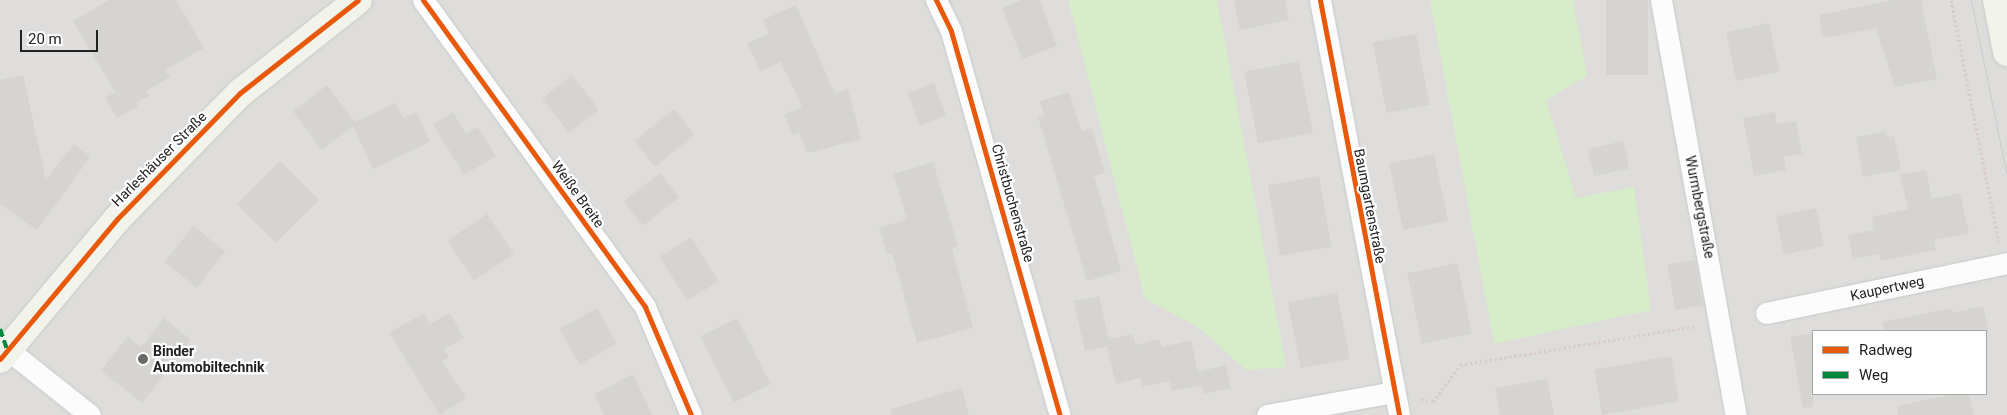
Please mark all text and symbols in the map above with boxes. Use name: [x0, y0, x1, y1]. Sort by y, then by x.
scale bar: [22, 20, 100, 52]
text: 20 m: [28, 30, 62, 48]
street label: Harleshäuser Straße: [108, 108, 210, 210]
street label: Christbuchenstraße: [988, 142, 1038, 264]
street label: Baumgartenstraße: [1351, 147, 1389, 265]
street label: Wurmbergstraße: [1682, 154, 1718, 260]
street label: Weiße Breite: [548, 157, 608, 231]
street label: Kaupertweg: [1849, 272, 1925, 304]
legend: [1812, 330, 1987, 395]
text: Radweg: [1859, 341, 1913, 359]
place label: Binder Automobiltechnik: [153, 343, 264, 376]
marker: Binder Automobiltechnik: [137, 353, 149, 365]
text: Weg: [1859, 366, 1888, 384]

